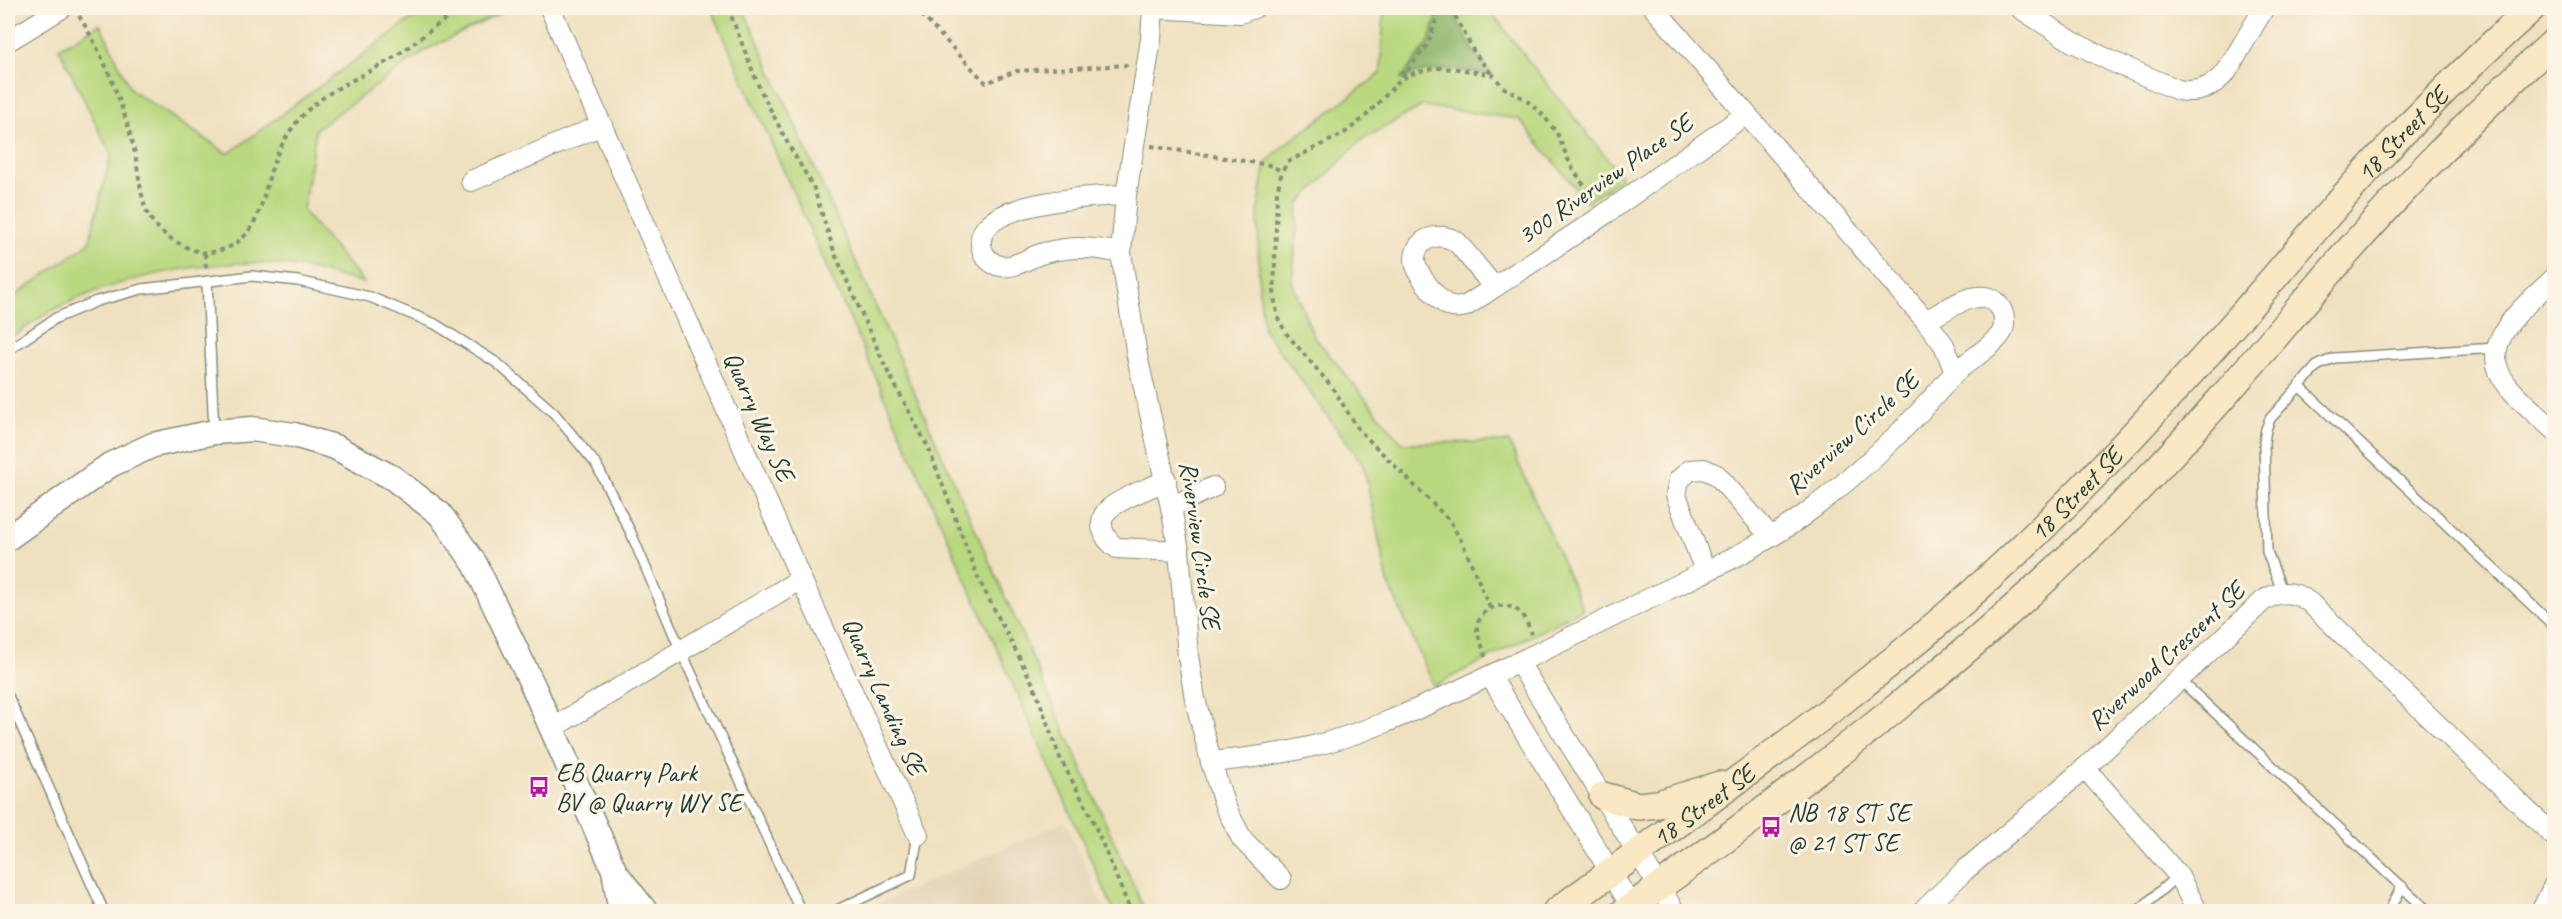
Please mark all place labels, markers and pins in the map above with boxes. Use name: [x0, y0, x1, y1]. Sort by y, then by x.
place label: EB Quarry Park BV @ Quarry WY SE: [556, 756, 745, 819]
bus stop icon: EB Quarry Park BV @ Quarry WY SE: [527, 775, 551, 799]
place label: NB 18 ST SE @ 21 ST SE: [1788, 796, 1913, 859]
bus stop icon: NB 18 ST SE @ 21 ST SE: [1759, 815, 1783, 839]

